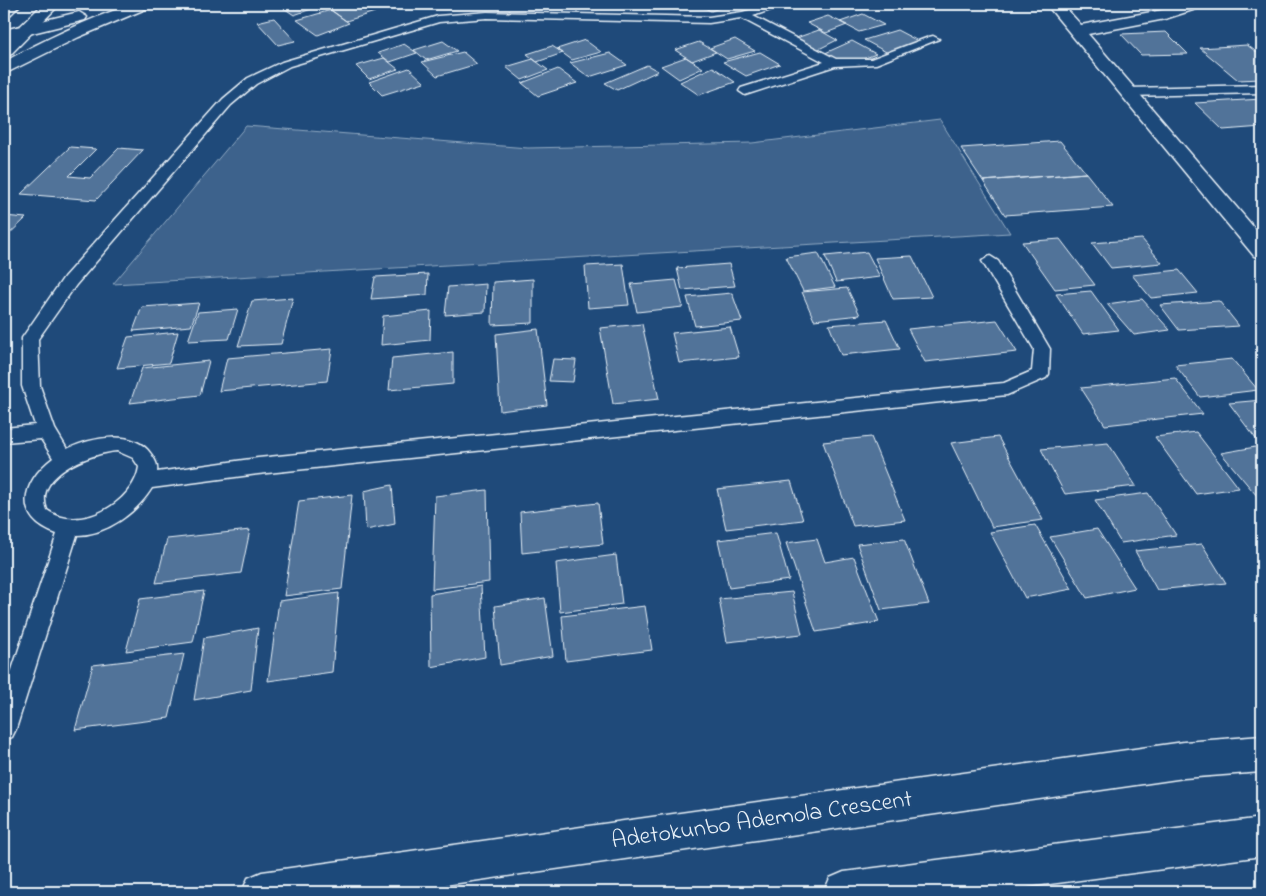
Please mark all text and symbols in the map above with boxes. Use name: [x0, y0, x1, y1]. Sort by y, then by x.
street label: Adetokunbo Ademola Crescent: [609, 783, 915, 859]

